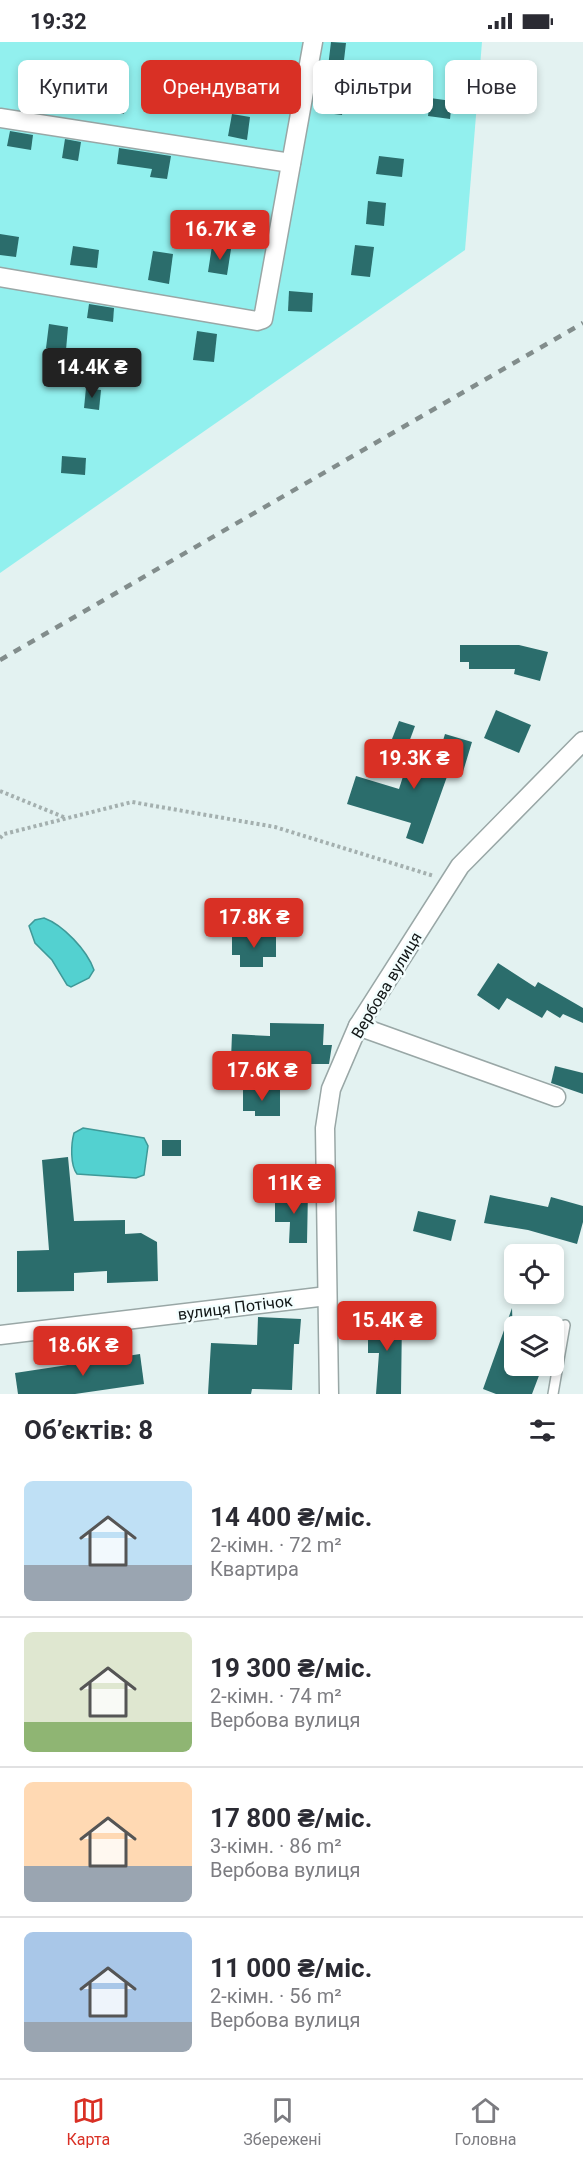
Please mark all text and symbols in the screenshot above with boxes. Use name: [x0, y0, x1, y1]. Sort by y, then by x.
text: 19:32: [30, 9, 87, 34]
chip: Купити: [18, 60, 129, 114]
chip: Орендувати: [141, 60, 301, 114]
chip: Фільтри: [313, 60, 433, 114]
chip: Нове: [445, 60, 537, 114]
pin: 16.7K ₴: [165, 210, 275, 261]
text: 16.7K ₴: [184, 217, 256, 241]
pin: 14.4K ₴: [37, 348, 147, 399]
text: 14.4K ₴: [56, 355, 128, 379]
pin: 19.3K ₴: [359, 739, 469, 790]
text: 19.3K ₴: [378, 746, 450, 770]
pin: 17.8K ₴: [199, 898, 309, 949]
text: 17.8K ₴: [218, 905, 290, 929]
street label: Вербова вулиця: [347, 929, 426, 1042]
pin: 17.6K ₴: [207, 1051, 317, 1102]
text: 17.6K ₴: [226, 1058, 298, 1082]
pin: 11K ₴: [252, 1164, 336, 1215]
text: 11K ₴: [267, 1171, 321, 1195]
map controls: [504, 1244, 564, 1376]
button: locate: [504, 1244, 564, 1304]
street label: вулиця Потічок: [177, 1291, 294, 1324]
pin: 15.4K ₴: [332, 1301, 442, 1352]
text: 15.4K ₴: [351, 1308, 423, 1332]
button: layers: [504, 1316, 564, 1376]
pin: 18.6K ₴: [28, 1326, 138, 1377]
text: 18.6K ₴: [47, 1333, 119, 1357]
icon: filters: [526, 1414, 559, 1447]
text: Об’єктів: 8: [24, 1415, 153, 1445]
text: 14 400 ₴/міс.: [210, 1502, 372, 1532]
icon: home: [72, 1505, 144, 1577]
text: 2-кімн. · 72 m²: [210, 1533, 342, 1557]
text: Квартира: [210, 1557, 299, 1581]
text: 19 300 ₴/міс.: [210, 1653, 372, 1683]
icon: home: [72, 1656, 144, 1728]
text: 2-кімн. · 74 m²: [210, 1684, 342, 1708]
text: Вербова вулиця: [210, 1708, 361, 1732]
text: 17 800 ₴/міс.: [210, 1803, 372, 1833]
icon: home: [72, 1806, 144, 1878]
text: 3-кімн. · 86 m²: [210, 1834, 342, 1858]
text: Вербова вулиця: [210, 1858, 361, 1882]
text: 11 000 ₴/міс.: [210, 1953, 372, 1983]
icon: home: [72, 1956, 144, 2028]
text: 2-кімн. · 56 m²: [210, 1984, 342, 2008]
text: Вербова вулиця: [210, 2008, 361, 2032]
tab: Карта: [67, 2094, 110, 2149]
tab: Збережені: [243, 2094, 321, 2149]
tab: Головна: [455, 2094, 516, 2149]

